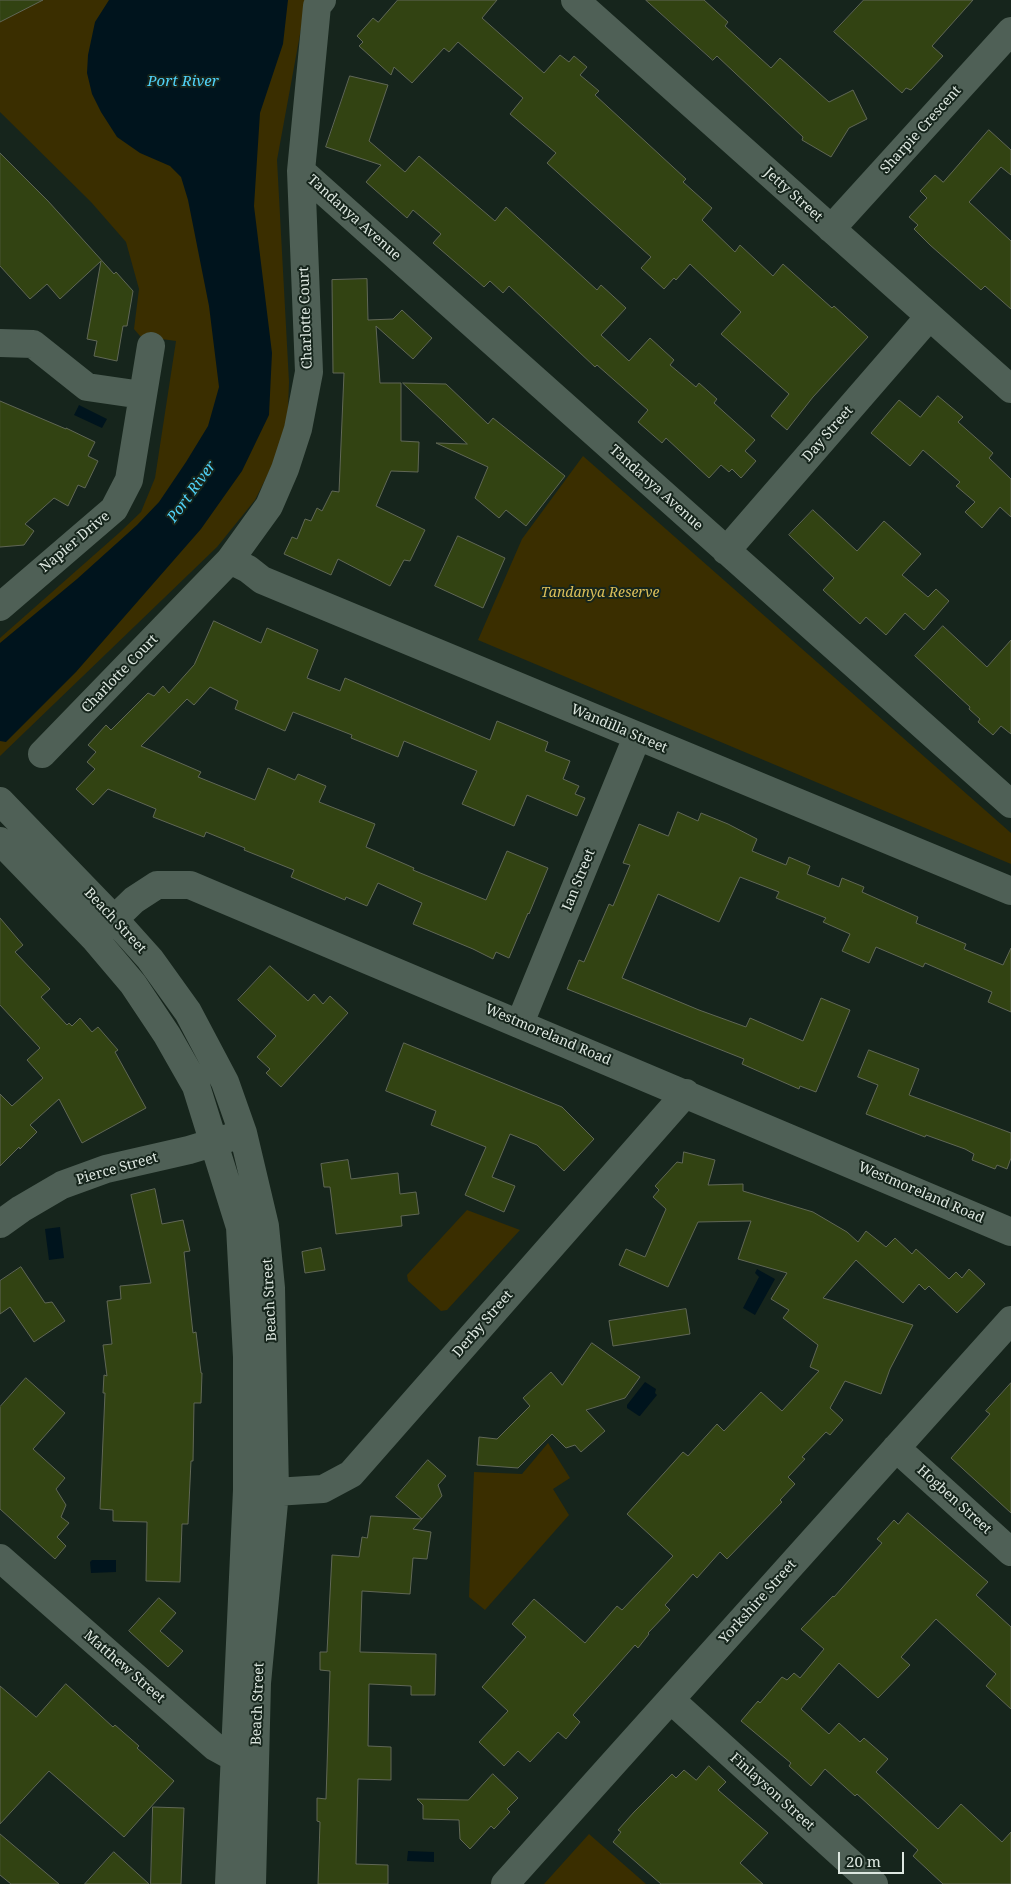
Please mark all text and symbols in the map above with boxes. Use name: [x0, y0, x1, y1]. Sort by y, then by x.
water label: Port River: [147, 73, 219, 91]
street label: Sharpie Crescent: [877, 83, 965, 177]
street label: Jetty Street: [760, 164, 826, 226]
street label: Tandanya Avenue: [304, 172, 404, 264]
street label: Charlotte Court: [296, 267, 316, 369]
street label: Day Street: [799, 403, 857, 465]
street label: Tandanya Avenue: [606, 442, 706, 534]
water label: Port River: [164, 458, 220, 526]
street label: Napier Drive: [37, 508, 113, 576]
park label: Tandanya Reserve: [541, 585, 659, 601]
street label: Charlotte Court: [78, 631, 162, 717]
street label: Wandilla Street: [568, 701, 670, 757]
street label: Ian Street: [559, 847, 599, 913]
street label: Beach Street: [81, 885, 149, 957]
street label: Westmoreland Road: [483, 1001, 613, 1069]
street label: Pierce Street: [74, 1149, 160, 1189]
street label: Westmoreland Road: [856, 1159, 986, 1227]
street label: Beach Street: [259, 1258, 281, 1342]
street label: Derby Street: [449, 1287, 517, 1361]
street label: Hogben Street: [913, 1462, 995, 1538]
street label: Yorkshire Street: [716, 1557, 800, 1647]
street label: Matthew Street: [80, 1627, 168, 1707]
street label: Beach Street: [248, 1662, 268, 1746]
street label: Finlayson Street: [726, 1750, 818, 1834]
scale bar: [841, 1842, 907, 1874]
text: 20 m: [846, 1851, 881, 1871]

